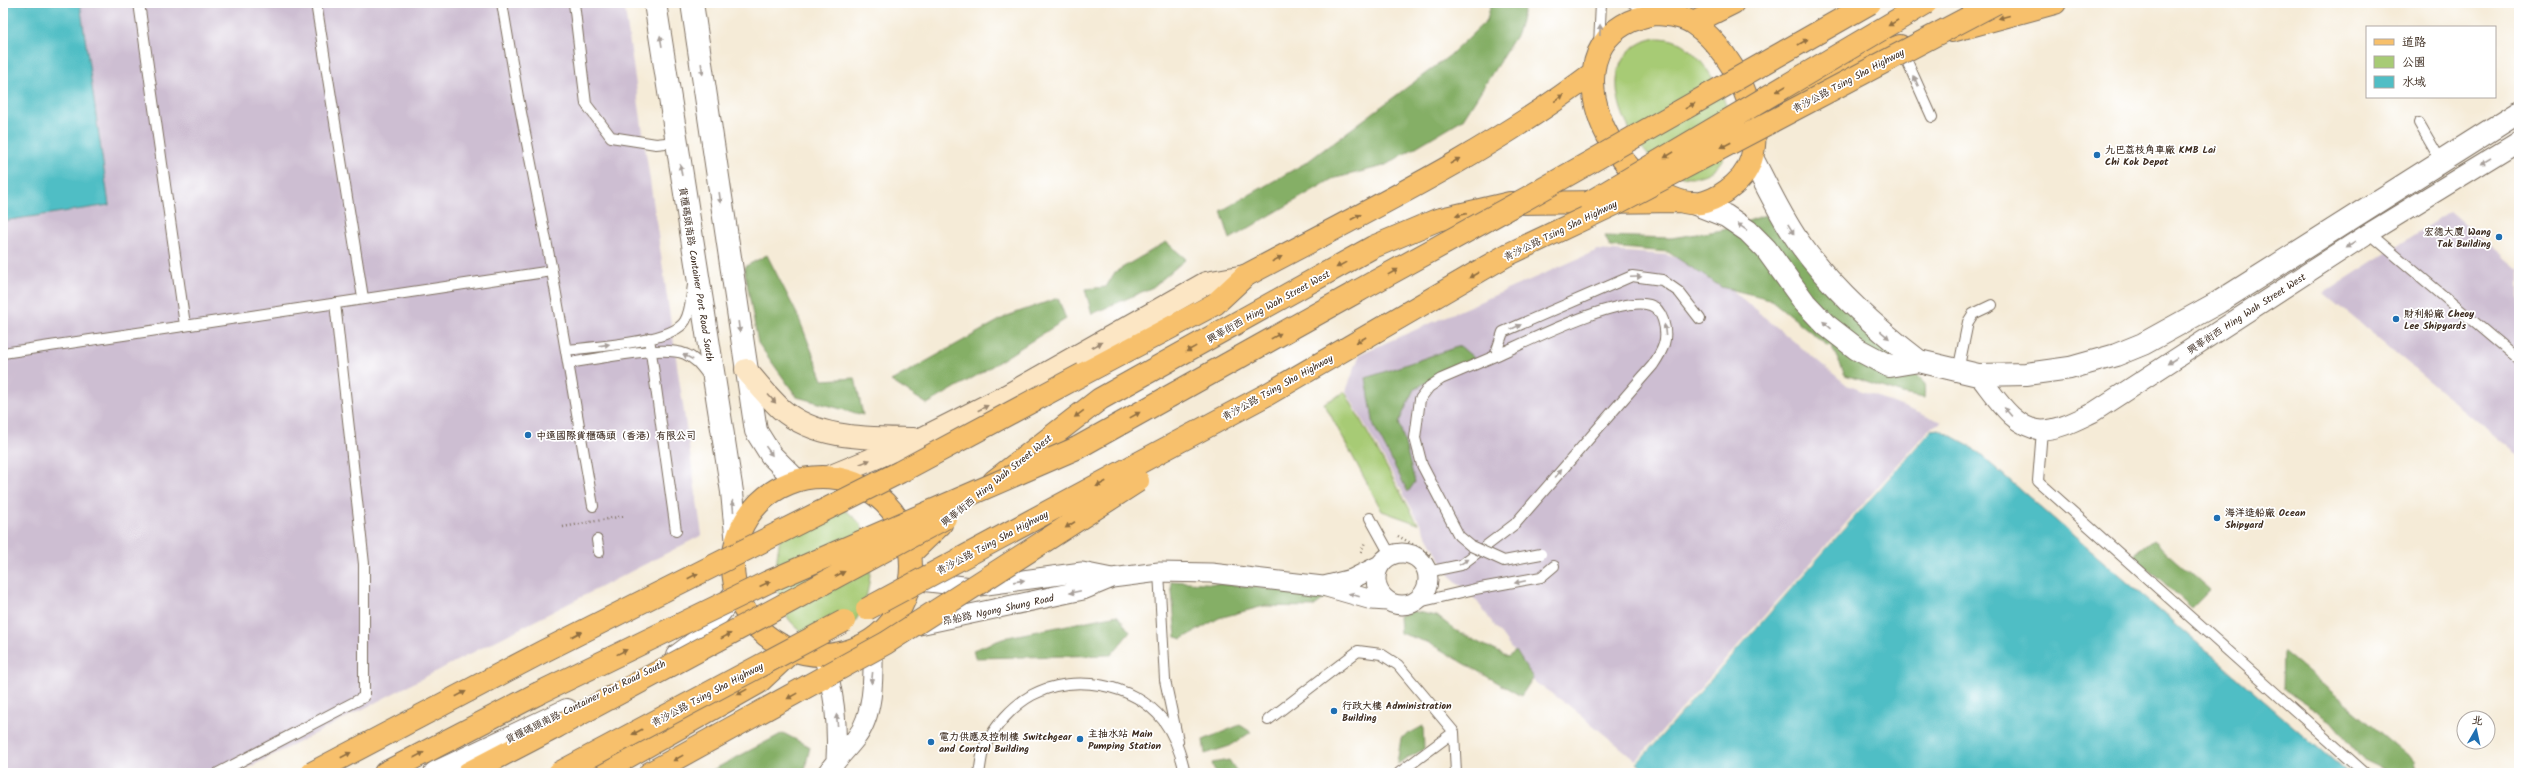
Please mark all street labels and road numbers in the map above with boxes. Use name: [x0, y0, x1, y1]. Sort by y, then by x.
street label: 青沙公路 Tsing Sha Highway: [1790, 44, 1908, 117]
street label: 貨櫃碼頭南路 Container Port Road South: [674, 185, 718, 363]
street label: 青沙公路 Tsing Sha Highway: [1501, 196, 1620, 265]
street label: 興華街西 Hing Wah Street West: [1204, 266, 1333, 348]
street label: 興華街西 Hing Wah Street West: [2184, 269, 2309, 358]
street label: 青沙公路 Tsing Sha Highway: [1219, 350, 1336, 425]
street label: 興華街西 Hing Wah Street West: [938, 431, 1056, 531]
street label: 青沙公路 Tsing Sha Highway: [934, 506, 1052, 579]
street label: 昂船路 Ngong Shung Road: [941, 590, 1056, 630]
street label: 貨櫃碼頭南路 Container Port Road South: [502, 656, 669, 748]
street label: 青沙公路 Tsing Sha Highway: [649, 658, 767, 731]

